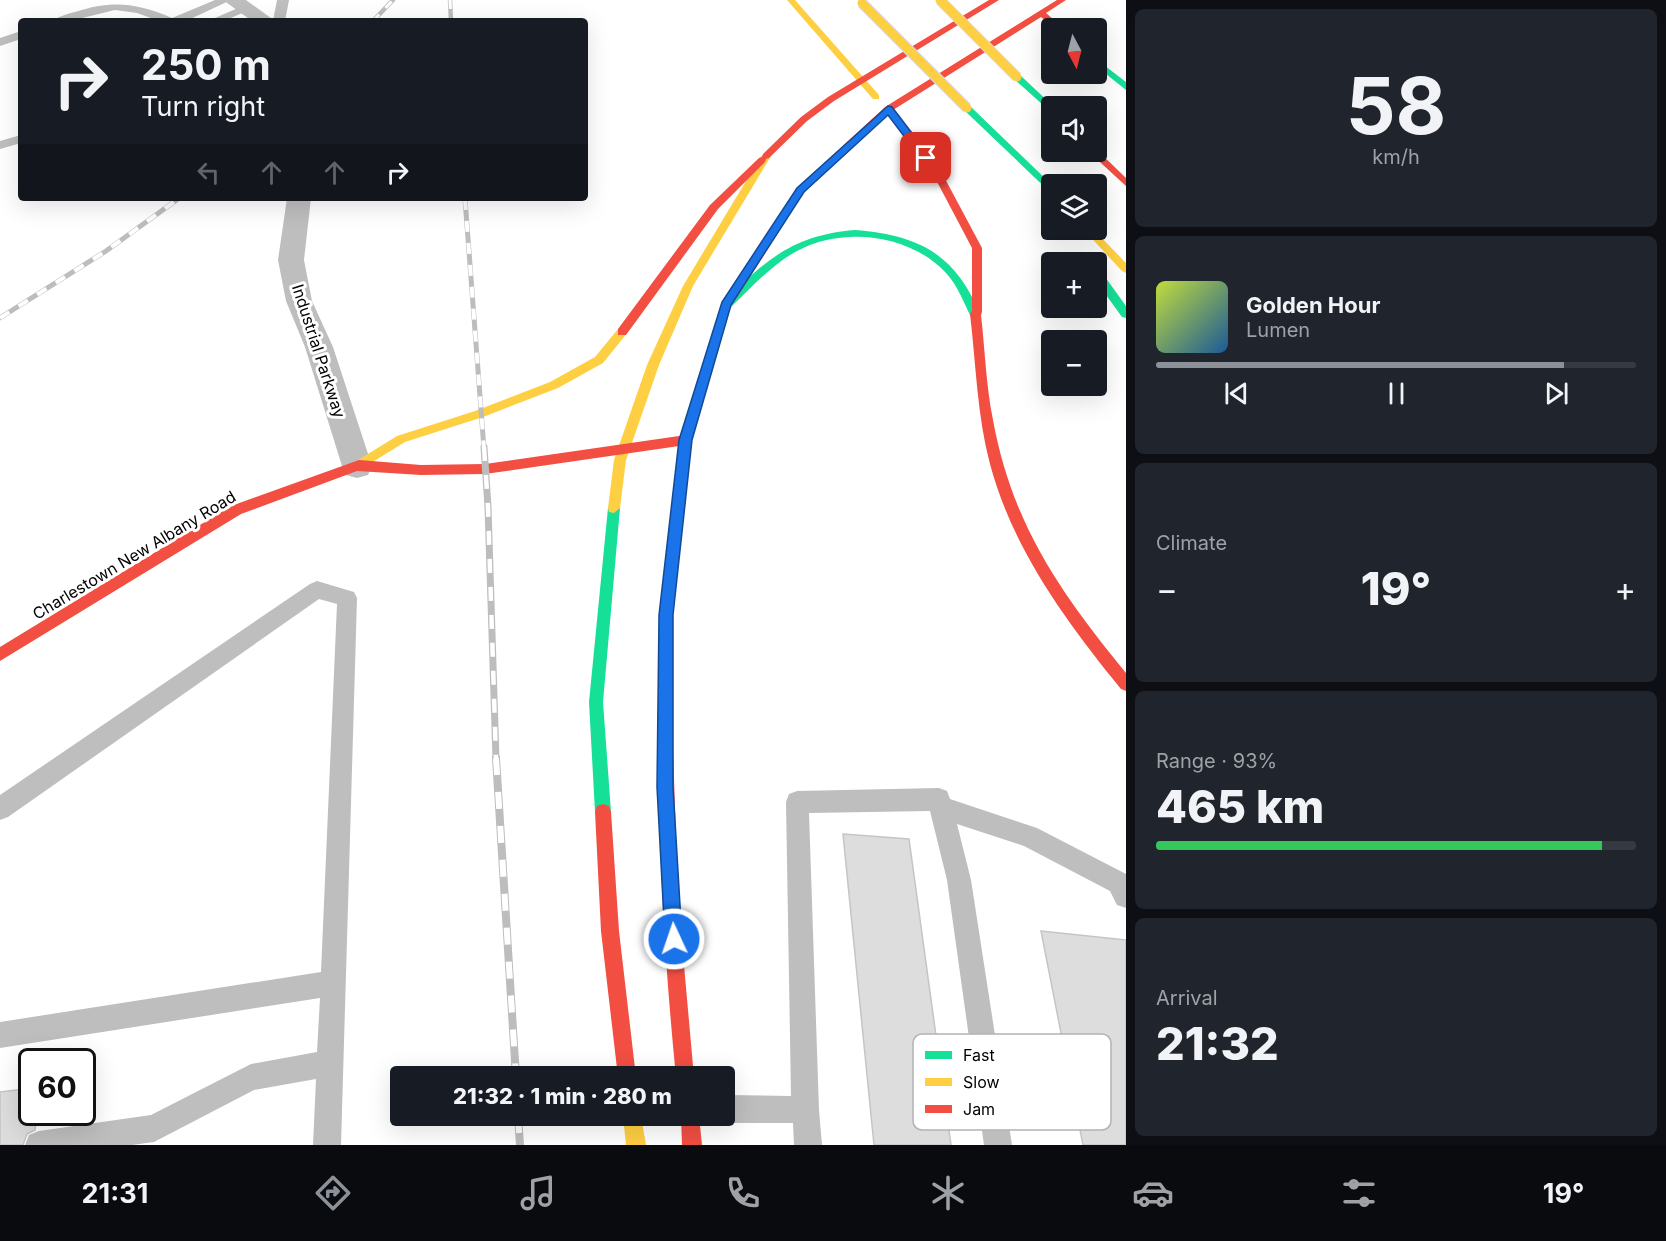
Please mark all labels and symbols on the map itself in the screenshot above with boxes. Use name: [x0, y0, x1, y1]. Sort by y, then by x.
north arrow: [1041, 18, 1107, 84]
pin: [900, 132, 951, 183]
street label: Industrial Parkway: [288, 282, 350, 420]
street label: Charlestown New Albany Road: [29, 486, 239, 624]
position arrow: [642, 907, 706, 971]
legend: [913, 1034, 1111, 1130]
text: Fast: [963, 1045, 995, 1065]
speed limit sign: 60: [18, 1048, 96, 1126]
text: Slow: [963, 1072, 1000, 1092]
text: Jam: [963, 1099, 995, 1119]

